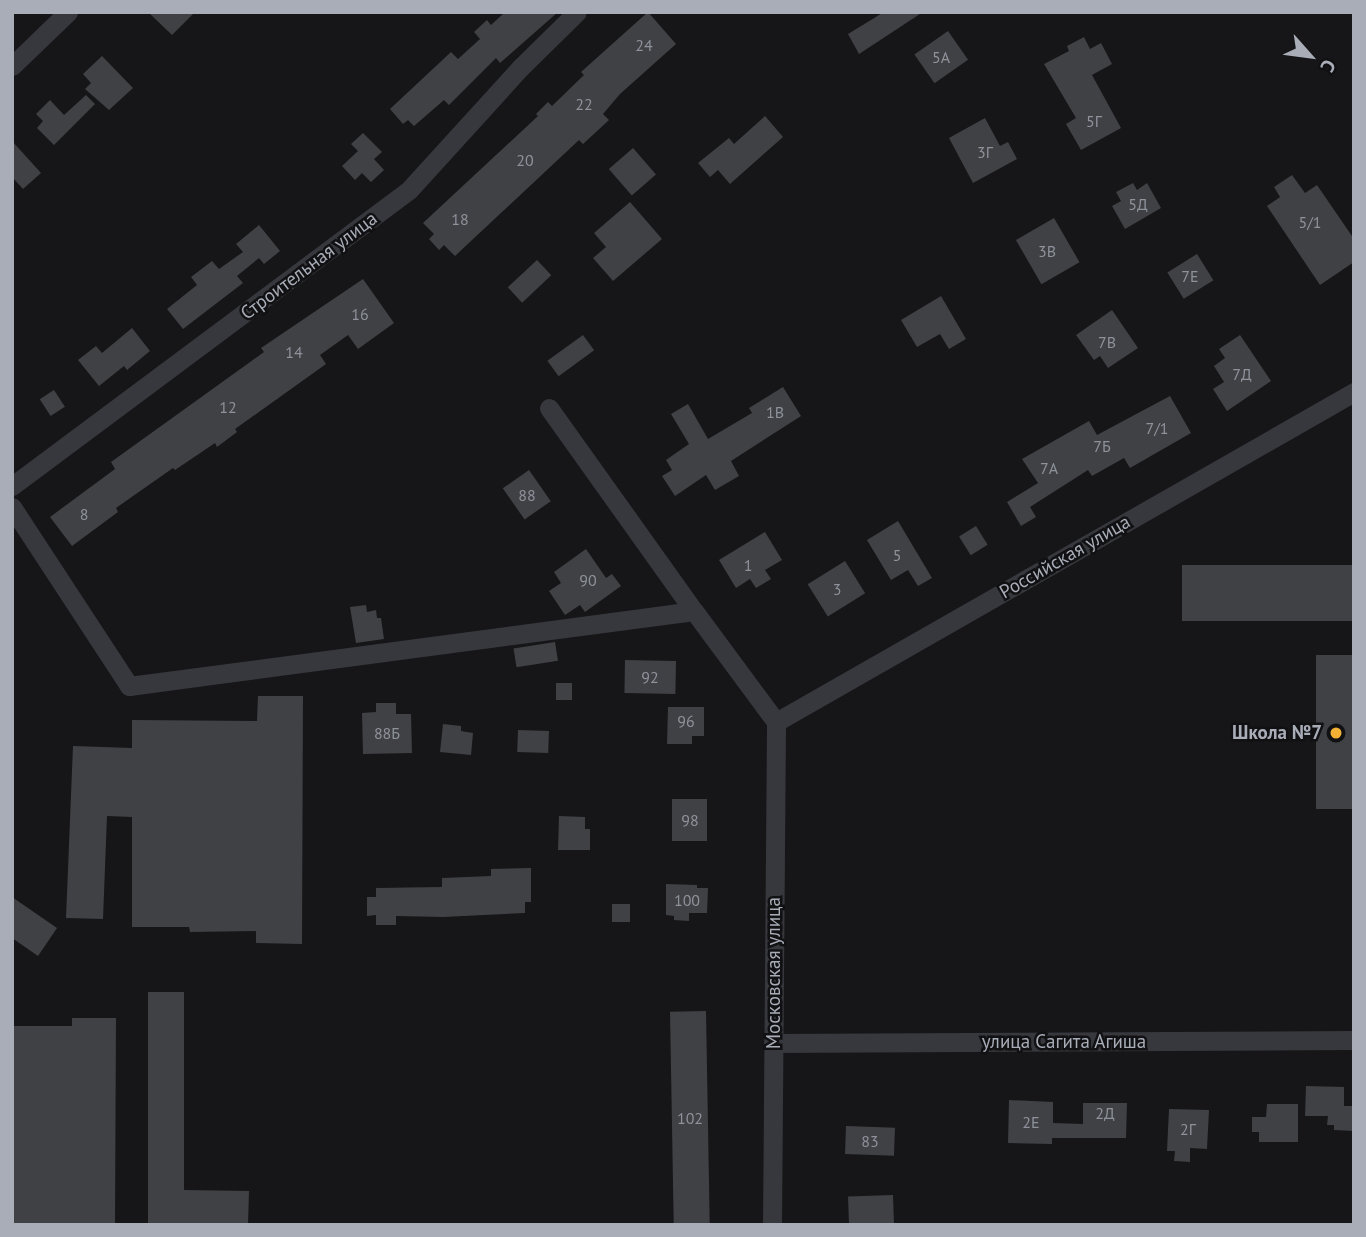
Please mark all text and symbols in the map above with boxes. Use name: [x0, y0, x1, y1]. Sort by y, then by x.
north arrow: [1275, 21, 1345, 91]
house number: 24: [635, 35, 653, 55]
house number: 5А: [932, 47, 950, 67]
text: С: [1315, 56, 1342, 76]
house number: 22: [575, 94, 593, 114]
house number: 5Г: [1086, 111, 1102, 131]
house number: 3Г: [977, 142, 993, 162]
house number: 20: [516, 150, 534, 170]
house number: 5Д: [1128, 194, 1148, 214]
street label: Строительная улица: [236, 207, 382, 325]
house number: 18: [451, 209, 469, 229]
house number: 5/1: [1298, 212, 1322, 232]
house number: 3В: [1038, 241, 1056, 261]
house number: 7Е: [1181, 266, 1199, 286]
house number: 16: [351, 304, 369, 324]
house number: 7В: [1098, 332, 1116, 352]
house number: 14: [285, 342, 303, 362]
house number: 7Д: [1232, 364, 1252, 384]
house number: 12: [219, 397, 237, 417]
house number: 1В: [766, 402, 784, 422]
house number: 7/1: [1145, 418, 1169, 438]
house number: 7Б: [1093, 436, 1111, 456]
house number: 7А: [1040, 458, 1058, 478]
house number: 88: [518, 485, 536, 505]
house number: 8: [80, 504, 88, 524]
street label: Российская улица: [996, 510, 1134, 604]
house number: 5: [893, 545, 901, 565]
house number: 1: [744, 555, 752, 575]
house number: 90: [579, 570, 597, 590]
house number: 3: [833, 579, 841, 599]
house number: 92: [641, 667, 659, 687]
house number: 96: [677, 711, 695, 731]
place label: Школа №7: [1232, 722, 1322, 744]
house number: 88Б: [374, 723, 400, 743]
marker: Школа №7: [1328, 725, 1344, 741]
house number: 98: [681, 810, 699, 830]
house number: 100: [674, 890, 700, 910]
street label: Московская улица: [763, 897, 785, 1049]
street label: улица Сагита Агиша: [981, 1031, 1147, 1053]
house number: 2Д: [1095, 1103, 1115, 1123]
house number: 102: [677, 1108, 703, 1128]
house number: 2Е: [1022, 1112, 1040, 1132]
house number: 2Г: [1180, 1119, 1196, 1139]
house number: 83: [861, 1131, 879, 1151]

